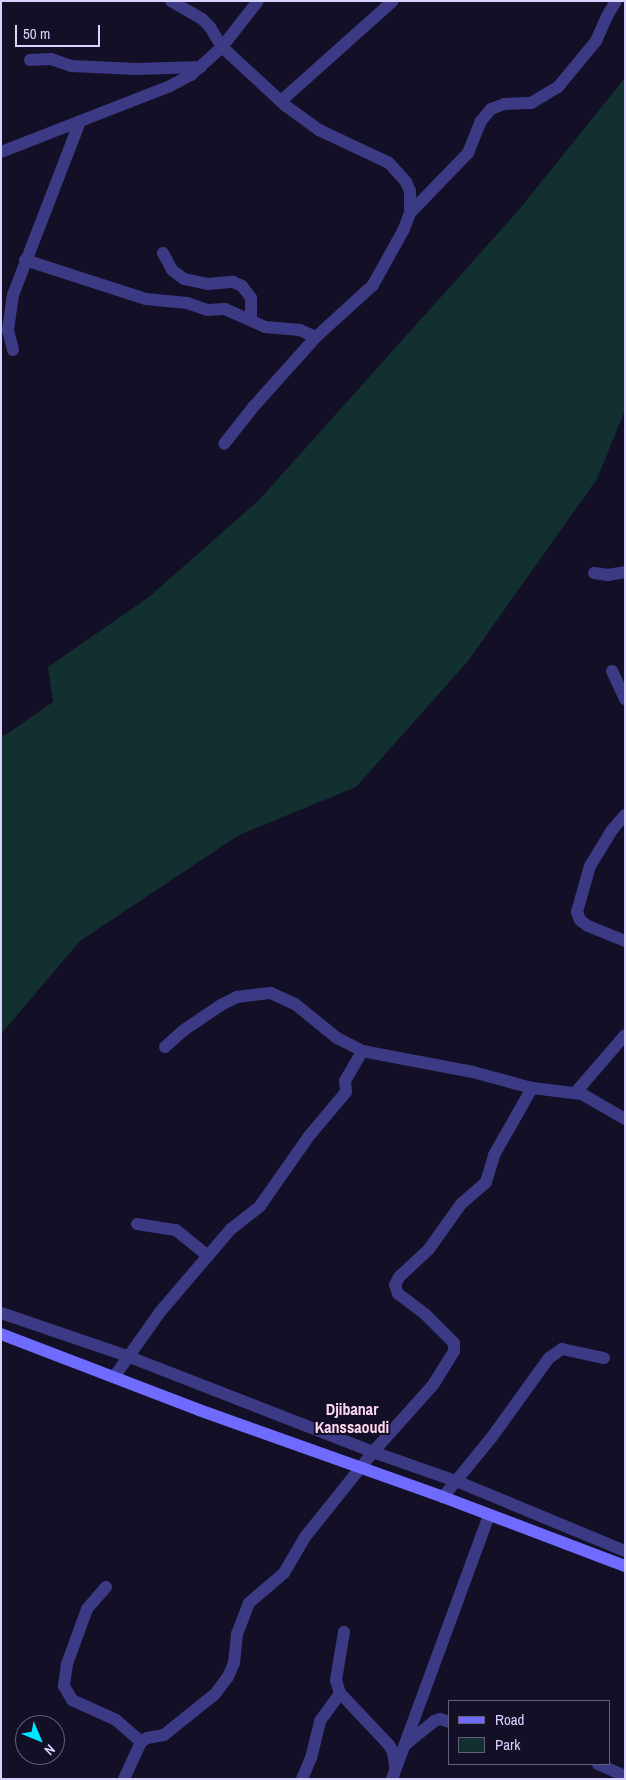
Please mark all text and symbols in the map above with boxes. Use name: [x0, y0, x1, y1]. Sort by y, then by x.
scale bar: [18, 15, 102, 47]
text: 50 m: [23, 23, 50, 44]
district label: Djibanar Kanssaoudi: [315, 1399, 389, 1437]
legend: [448, 1700, 611, 1765]
text: Road: [495, 1709, 524, 1730]
north arrow: [15, 1715, 65, 1765]
text: Park: [495, 1734, 520, 1755]
text: N: [41, 1741, 59, 1759]

